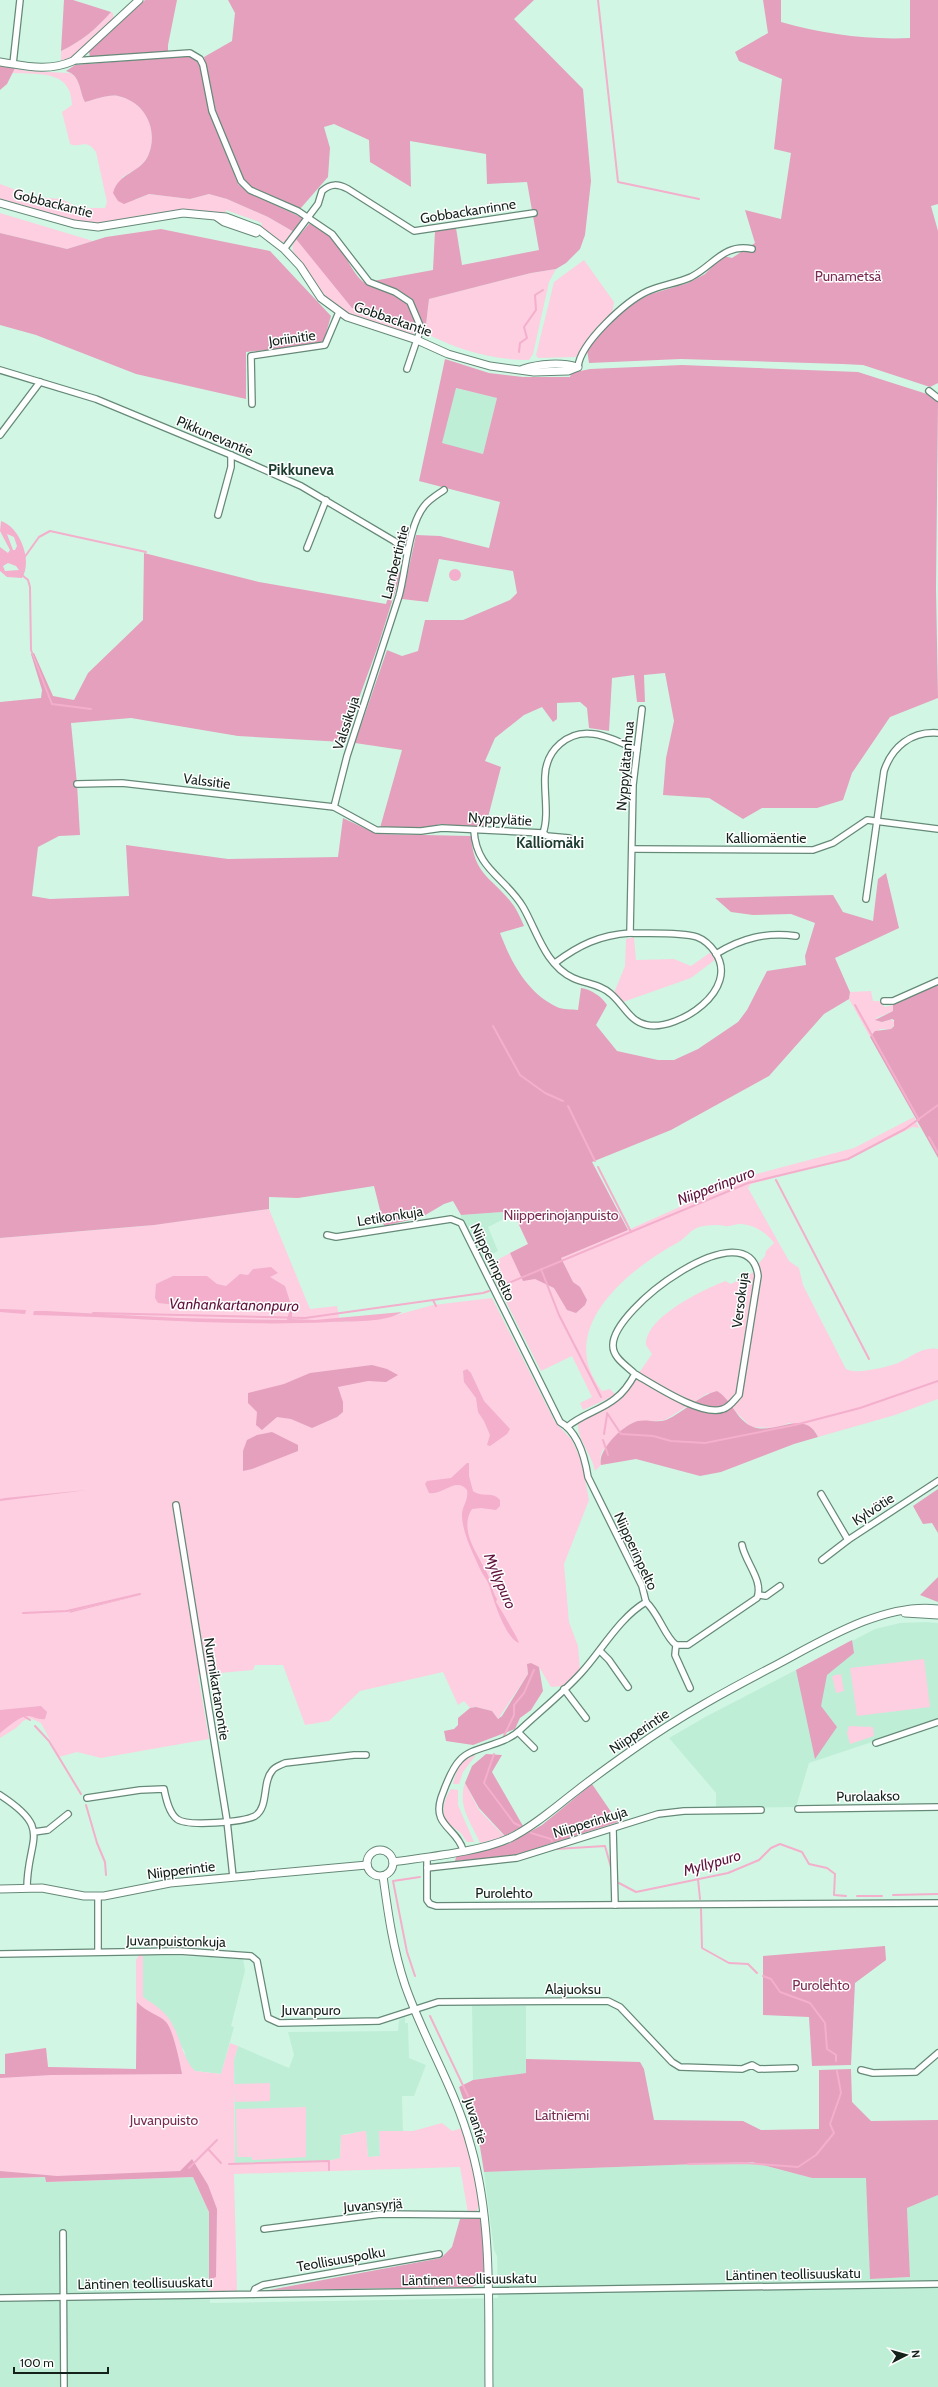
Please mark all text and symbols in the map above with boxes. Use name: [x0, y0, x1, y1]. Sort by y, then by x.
street label: Gobbackantie: [11, 184, 95, 222]
street label: Gobbackanrinne: [419, 195, 517, 227]
park label: Punametsä: [815, 267, 882, 285]
street label: Gobbackantie: [352, 297, 434, 341]
street label: Joriinitie: [266, 326, 317, 350]
street label: Pikkunevantie: [174, 412, 256, 460]
district label: Pikkuneva: [268, 461, 335, 479]
street label: Lambertintie: [377, 523, 413, 601]
street label: Valssikuja: [329, 693, 363, 752]
street label: Nyppylätanhua: [612, 720, 638, 812]
street label: Valssitie: [182, 769, 232, 793]
street label: Nyppylätie: [468, 808, 532, 830]
street label: Kalliomäentie: [726, 829, 806, 847]
district label: Kalliomäki: [516, 834, 584, 852]
water label: Niipperinpuro: [675, 1163, 758, 1209]
street label: Letikonkuja: [356, 1202, 425, 1230]
park label: Niipperinojanpuisto: [503, 1206, 619, 1224]
street label: Niipperinpelto: [466, 1220, 520, 1304]
street label: Versokuja: [728, 1271, 752, 1329]
water label: Vanhankartanonpuro: [169, 1295, 299, 1315]
street label: Kylvötie: [849, 1489, 897, 1529]
street label: Niipperinpelto: [610, 1509, 662, 1593]
water label: Myllypuro: [480, 1549, 520, 1612]
street label: Nurmikartanontie: [200, 1636, 234, 1742]
street label: Niipperintie: [606, 1704, 672, 1758]
street label: Purolaakso: [836, 1786, 900, 1806]
street label: Niipperinkuja: [551, 1802, 630, 1842]
water label: Myllypuro: [680, 1846, 743, 1880]
street label: Niipperintie: [146, 1857, 216, 1883]
street label: Purolehto: [475, 1884, 533, 1902]
street label: Juvanpuistonkuja: [125, 1931, 226, 1951]
park label: Purolehto: [792, 1976, 850, 1994]
street label: Alajuoksu: [545, 1980, 601, 1998]
street label: Juvanpuro: [280, 2001, 341, 2019]
street label: Juvantie: [460, 2095, 492, 2146]
park label: Laitniemi: [535, 2106, 589, 2124]
park label: Juvanpuisto: [129, 2111, 198, 2129]
street label: Juvansyrjä: [342, 2194, 403, 2216]
street label: Teollisuuspolku: [295, 2242, 387, 2276]
street label: Läntinen teollisuuskatu: [725, 2264, 861, 2284]
street label: Läntinen teollisuuskatu: [401, 2269, 537, 2289]
street label: Läntinen teollisuuskatu: [77, 2273, 213, 2293]
north arrow: [886, 2335, 926, 2375]
scale bar: [14, 2349, 108, 2375]
text: N: [909, 2349, 923, 2359]
text: 100 m: [20, 2355, 54, 2370]

